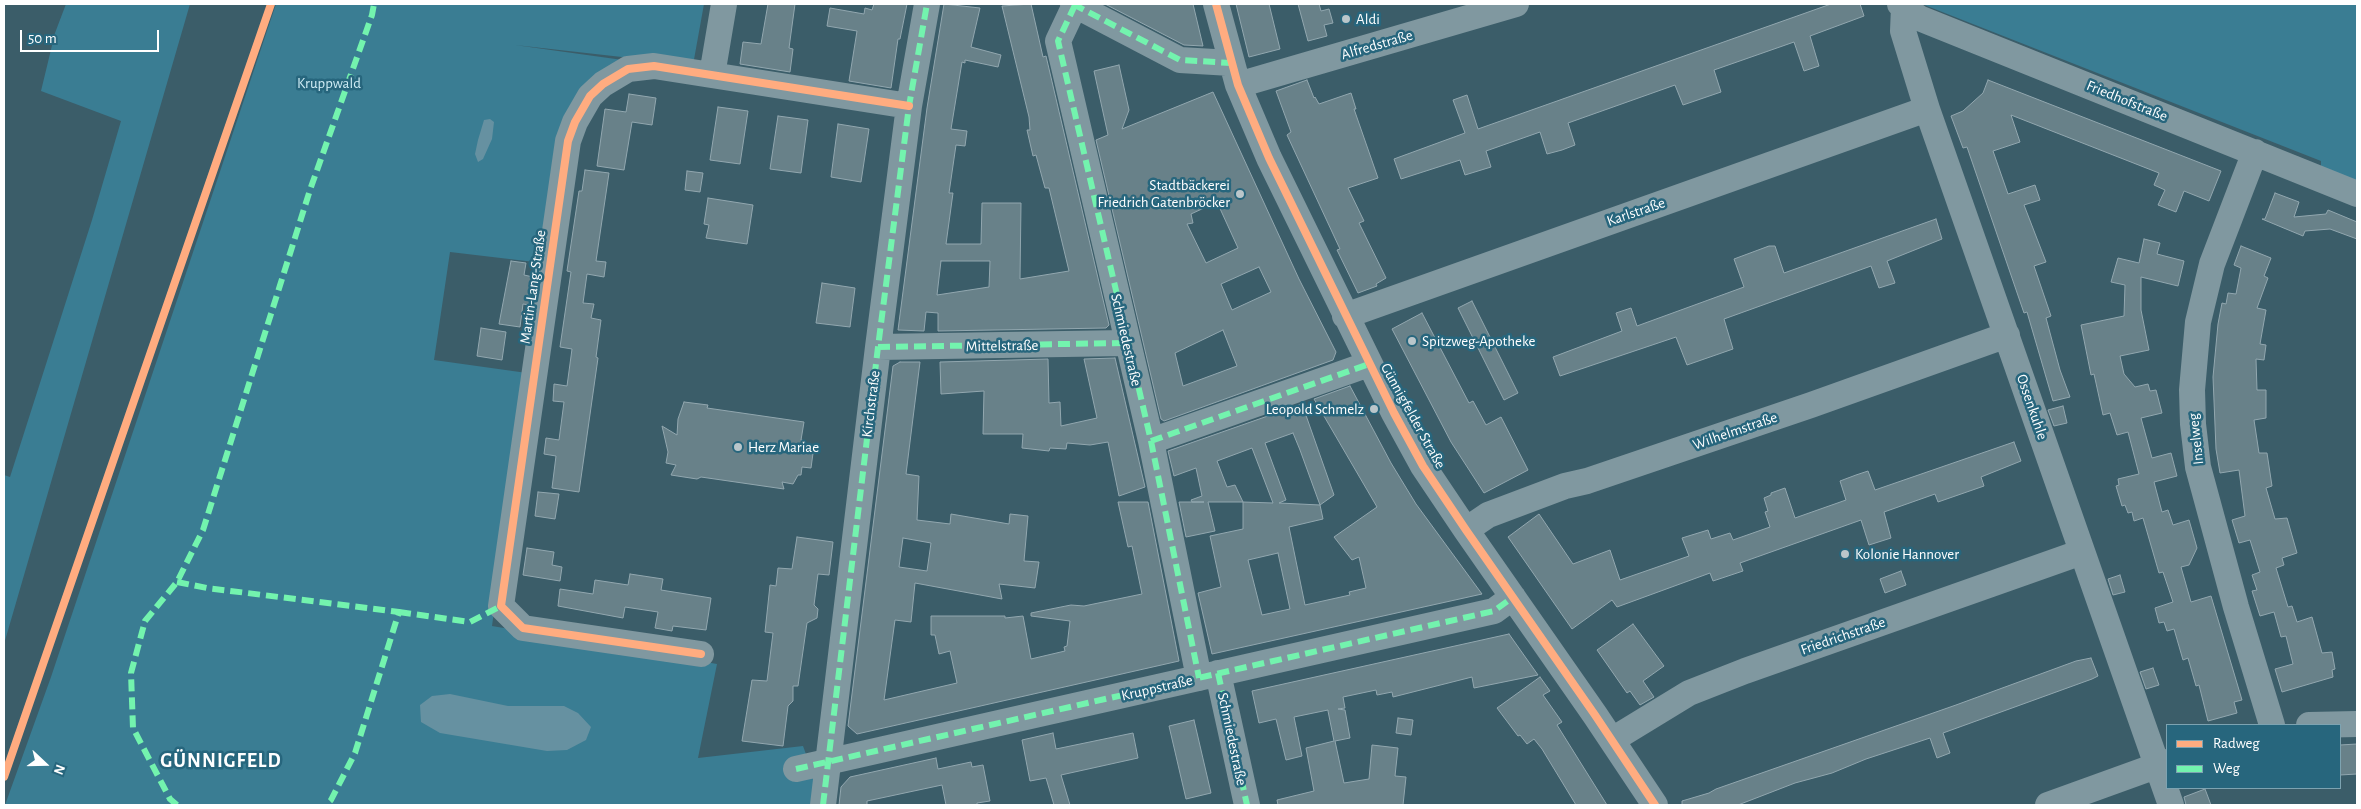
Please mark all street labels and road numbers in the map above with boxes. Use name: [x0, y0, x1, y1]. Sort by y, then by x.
street label: Alfredstraße: [1339, 26, 1415, 64]
street label: Friedhofstraße: [2084, 77, 2170, 125]
street label: Karlstraße: [1604, 194, 1668, 230]
street label: Martin-Lang-Straße: [516, 229, 550, 345]
street label: Schmiedestraße: [1107, 292, 1145, 388]
street label: Mittelstraße: [966, 336, 1038, 356]
street label: Günnigfelder Straße: [1377, 360, 1449, 472]
street label: Kirchstraße: [858, 369, 884, 439]
street label: Ossenkuhle: [2012, 372, 2052, 442]
street label: Wilhelmstraße: [1690, 408, 1780, 454]
street label: Inselweg: [2184, 412, 2208, 466]
street label: Friedrichstraße: [1798, 613, 1888, 659]
street label: Kruppstraße: [1119, 671, 1195, 705]
street label: Schmiedestraße: [1213, 691, 1251, 787]

